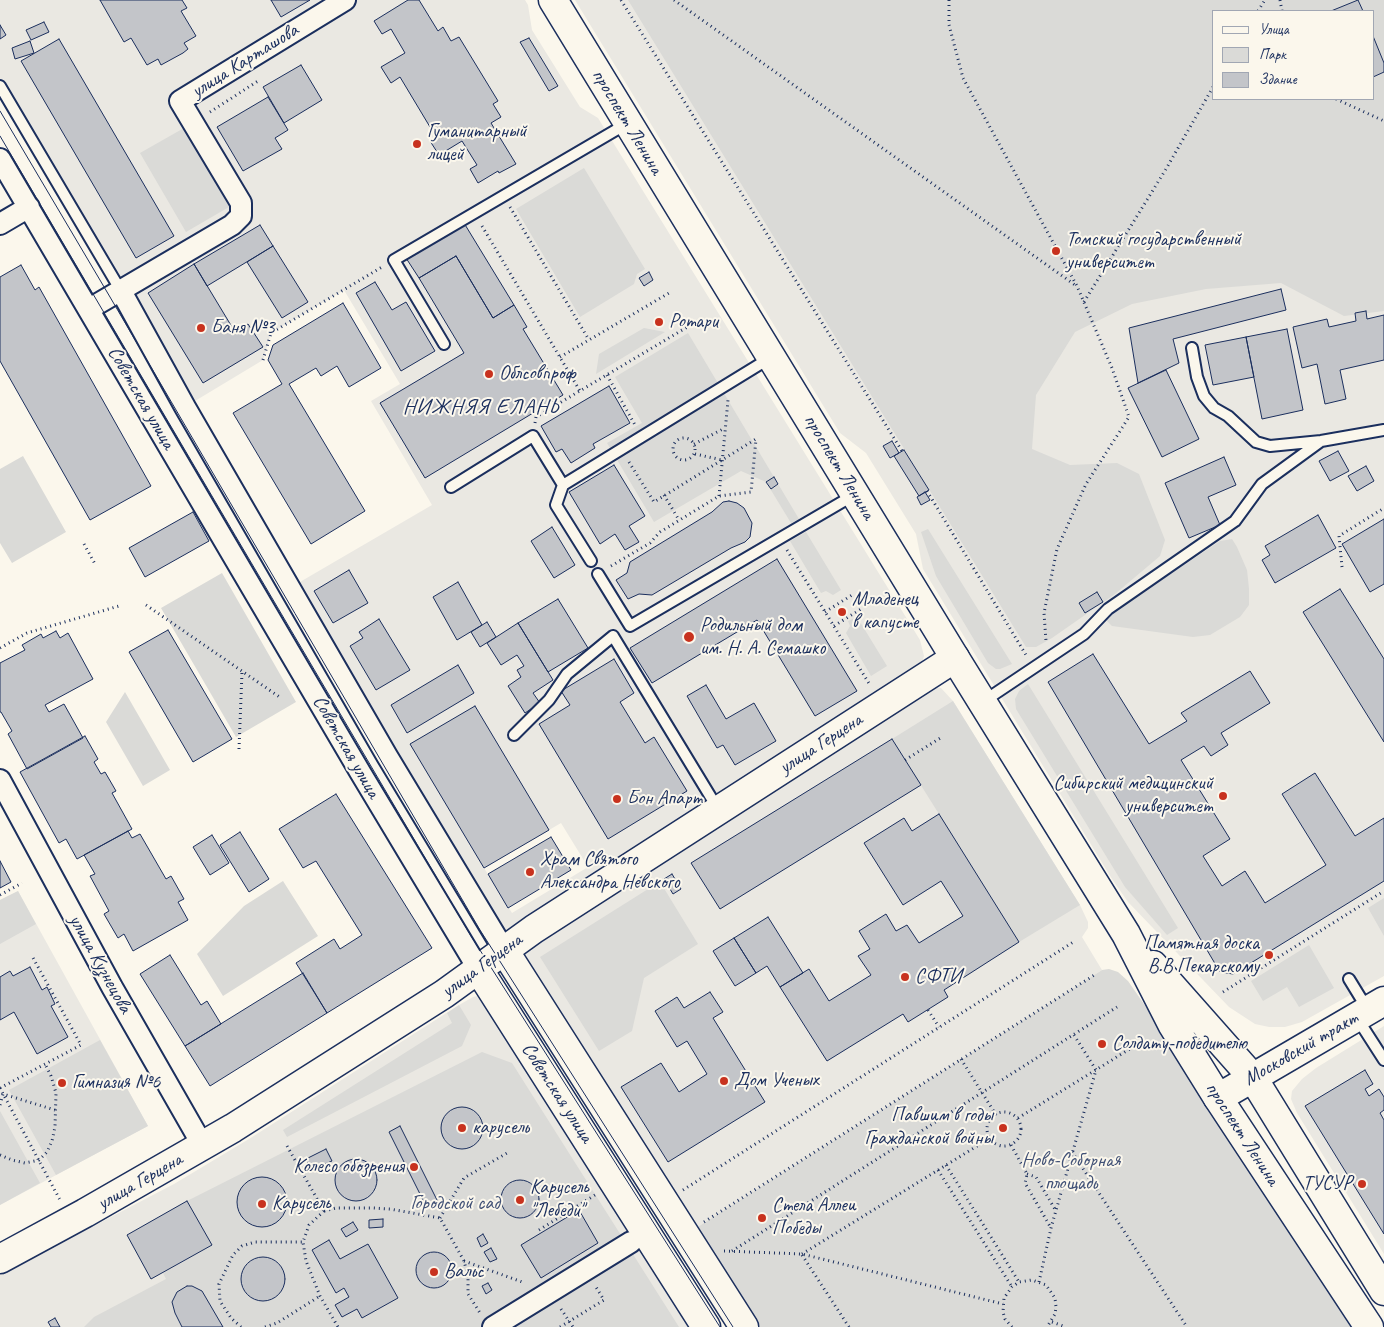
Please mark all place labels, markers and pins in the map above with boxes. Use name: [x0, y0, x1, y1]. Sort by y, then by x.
place label: Гуманитарный лицей: [427, 120, 527, 167]
marker: Гуманитарный лицей: [411, 138, 423, 150]
place label: Томский государственный университет: [1066, 228, 1241, 275]
marker: Томский государственный университет: [1050, 245, 1062, 257]
place label: Ротари: [669, 310, 718, 334]
place label: Баня №3: [211, 316, 275, 340]
marker: Ротари: [653, 316, 665, 328]
marker: Баня №3: [195, 322, 207, 334]
place label: Облсовпроф: [499, 362, 575, 386]
marker: Облсовпроф: [483, 368, 495, 380]
place label: Младенец в капусте: [852, 588, 918, 635]
marker: Младенец в капусте: [836, 606, 848, 618]
place label: Родильный дом им. Н. А. Семашко: [700, 614, 825, 661]
marker: Родильный дом им. Н. А. Семашко: [682, 630, 696, 644]
place label: Сибирский медицинский университет: [1053, 772, 1213, 819]
place label: Бон Апарт: [627, 787, 702, 811]
marker: Сибирский медицинский университет: [1217, 790, 1229, 802]
marker: Бон Апарт: [611, 793, 623, 805]
place label: Храм Святого Александра Невского: [540, 848, 679, 895]
marker: Храм Святого Александра Невского: [524, 866, 536, 878]
place label: Памятная доска В.В Пекарскому: [1144, 932, 1259, 979]
marker: Памятная доска В.В Пекарскому: [1263, 949, 1275, 961]
place label: СФТИ: [915, 965, 962, 989]
marker: СФТИ: [899, 971, 911, 983]
place label: Солдату-победителю: [1112, 1032, 1247, 1056]
marker: Солдату-победителю: [1096, 1038, 1108, 1050]
place label: Дом Ученых: [734, 1069, 819, 1093]
place label: Гимназия №6: [72, 1071, 160, 1095]
marker: Дом Ученых: [718, 1075, 730, 1087]
marker: Гимназия №6: [56, 1077, 68, 1089]
place label: Павшим в годы Гражданской войны: [865, 1104, 993, 1151]
place label: карусель: [472, 1116, 529, 1140]
marker: карусель: [456, 1122, 468, 1134]
marker: Павшим в годы Гражданской войны: [997, 1122, 1009, 1134]
place label: Колесо обозрения: [294, 1155, 404, 1179]
marker: Колесо обозрения: [408, 1161, 420, 1173]
place label: ТУСУР: [1303, 1172, 1352, 1196]
place label: Карусель "Лебеди": [530, 1176, 589, 1223]
marker: ТУСУР: [1356, 1178, 1368, 1190]
place label: Карусель: [272, 1192, 331, 1216]
marker: Карусель "Лебеди": [514, 1194, 526, 1206]
place label: Стела Аллеи Победы: [772, 1194, 856, 1241]
marker: Карусель: [256, 1198, 268, 1210]
marker: Стела Аллеи Победы: [756, 1212, 768, 1224]
place label: Вальс: [444, 1260, 483, 1284]
marker: Вальс: [428, 1266, 440, 1278]

